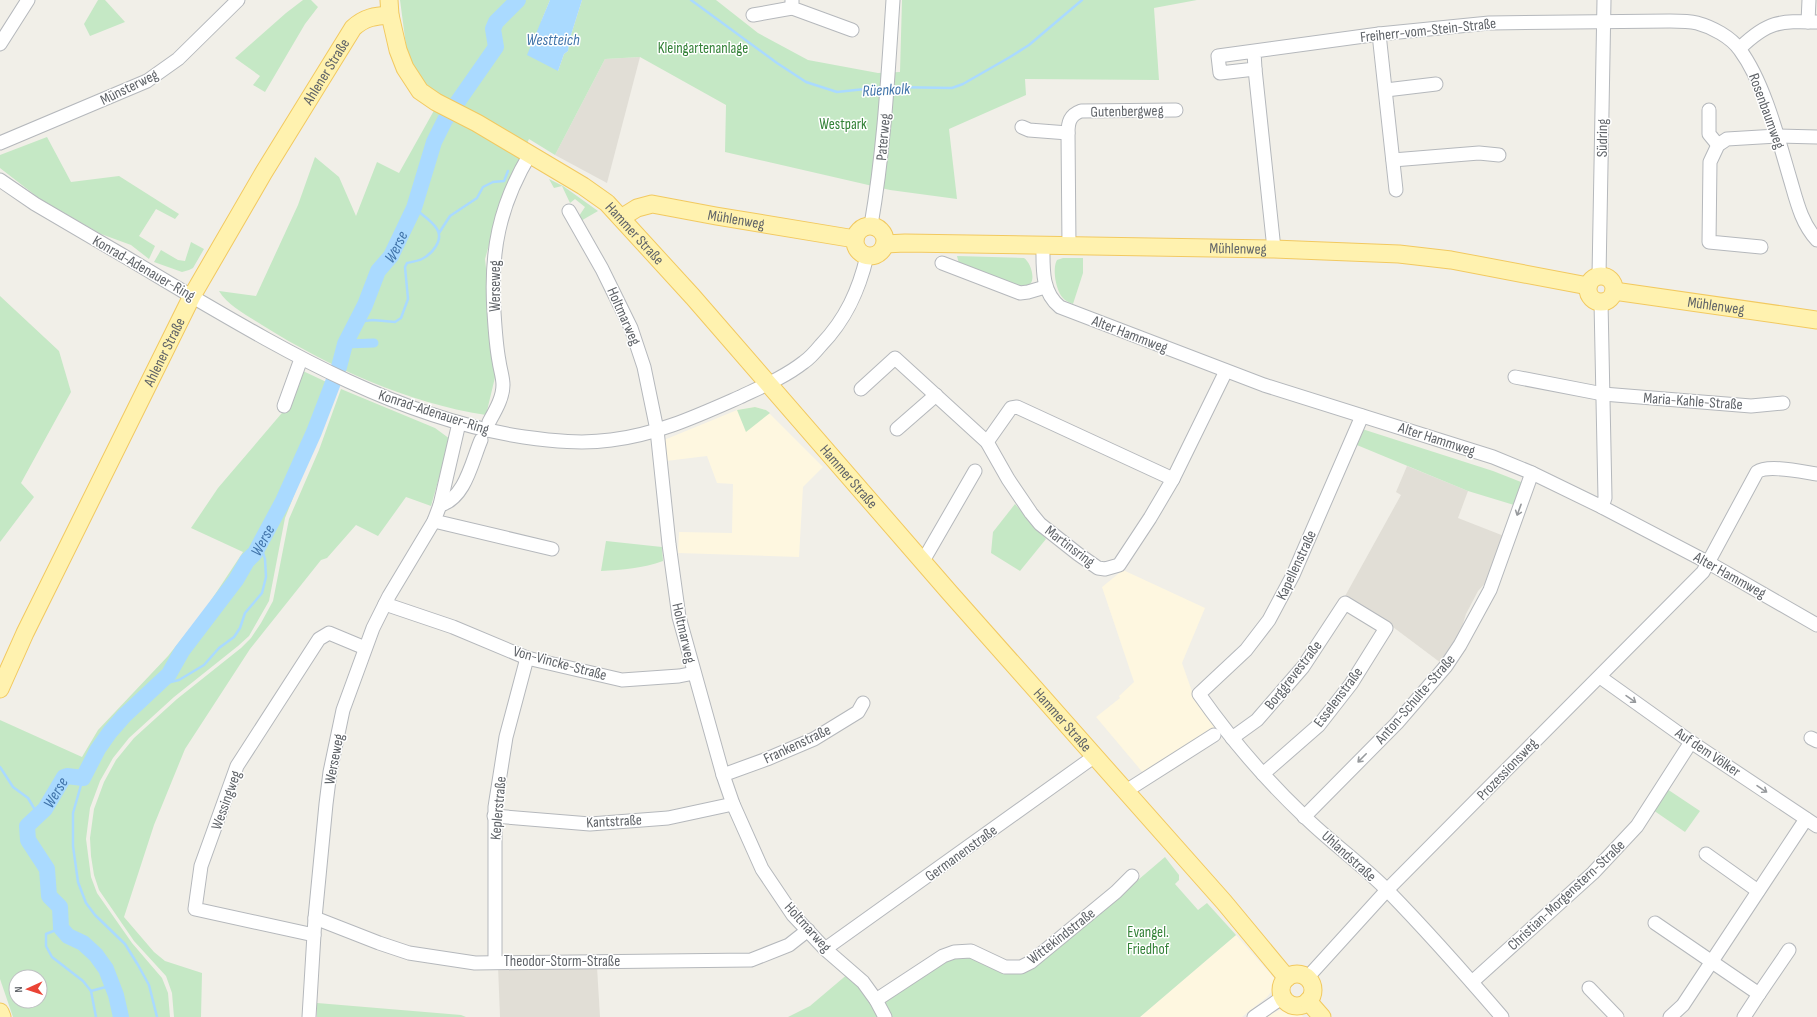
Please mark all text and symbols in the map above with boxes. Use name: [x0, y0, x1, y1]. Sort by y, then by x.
street label: Freiherr-vom-Stein-Straße: [1359, 14, 1497, 47]
water label: Westteich: [526, 31, 580, 50]
street label: Ahlener Straße: [298, 35, 354, 109]
park label: Kleingartenanlage: [658, 39, 748, 58]
street label: Münsterweg: [97, 65, 161, 110]
street label: Rosenbaumweg: [1744, 71, 1789, 152]
water label: Rüenkolk: [862, 80, 911, 101]
street label: Gutenbergweg: [1090, 101, 1164, 122]
street label: Paterweg: [872, 113, 895, 161]
park label: Westpark: [819, 115, 867, 134]
street label: Südring: [1593, 119, 1612, 157]
street label: Hammer Straße: [601, 198, 668, 269]
street label: Mühlenweg: [706, 206, 766, 234]
water label: Werse: [381, 228, 412, 268]
street label: Konrad-Adenauer-Ring: [89, 231, 198, 306]
street label: Mühlenweg: [1209, 239, 1267, 259]
street label: Werseweg: [486, 260, 505, 312]
street label: Holtmarweg: [602, 284, 645, 348]
street label: Mühlenweg: [1686, 293, 1746, 320]
street label: Alter Hammweg: [1088, 311, 1170, 358]
street label: Ahlener Straße: [139, 315, 190, 391]
street label: Konrad-Adenauer-Ring: [376, 386, 492, 439]
street label: Maria-Kahle-Straße: [1643, 389, 1743, 414]
street label: Alter Hammweg: [1395, 418, 1478, 461]
street label: Hammer Straße: [816, 441, 881, 513]
one-way arrow: [1514, 503, 1522, 515]
street label: Martinsring: [1041, 521, 1099, 571]
water label: Werse: [247, 522, 279, 560]
street label: Kapellenstraße: [1272, 527, 1321, 603]
street label: Alter Hammweg: [1689, 547, 1769, 603]
street label: Holtmarweg: [667, 601, 700, 665]
street label: Borggrevestraße: [1260, 637, 1326, 714]
street label: Von-Vincke-Straße: [511, 642, 609, 685]
street label: Anton-Schulte-Straße: [1371, 651, 1460, 749]
street label: Esselenstraße: [1310, 664, 1367, 731]
street label: Hammer Straße: [1029, 685, 1095, 756]
one-way arrow: [1626, 695, 1637, 703]
street label: Frankenstraße: [761, 721, 834, 768]
street label: Auf dem Völker: [1671, 723, 1745, 782]
street label: Werseweg: [320, 732, 349, 786]
street label: Prozessionsweg: [1473, 734, 1542, 805]
one-way arrow: [1357, 753, 1367, 763]
street label: Wessingweg: [207, 768, 246, 832]
water label: Werse: [40, 774, 73, 812]
street label: Keplerstraße: [486, 775, 511, 841]
one-way arrow: [1756, 785, 1767, 793]
street label: Kantstraße: [586, 811, 642, 832]
street label: Germanenstraße: [922, 821, 1001, 886]
street label: Uhlandstraße: [1317, 827, 1380, 886]
street label: Christian-Morgenstern-Straße: [1504, 836, 1629, 955]
street label: Holtmarweg: [780, 898, 835, 957]
street label: Wittekindstraße: [1024, 904, 1099, 969]
park label: Evangel. Friedhof: [1127, 923, 1170, 959]
street label: Theodor-Storm-Straße: [504, 952, 620, 971]
north arrow: [8, 969, 48, 1009]
text: N: [12, 986, 25, 993]

